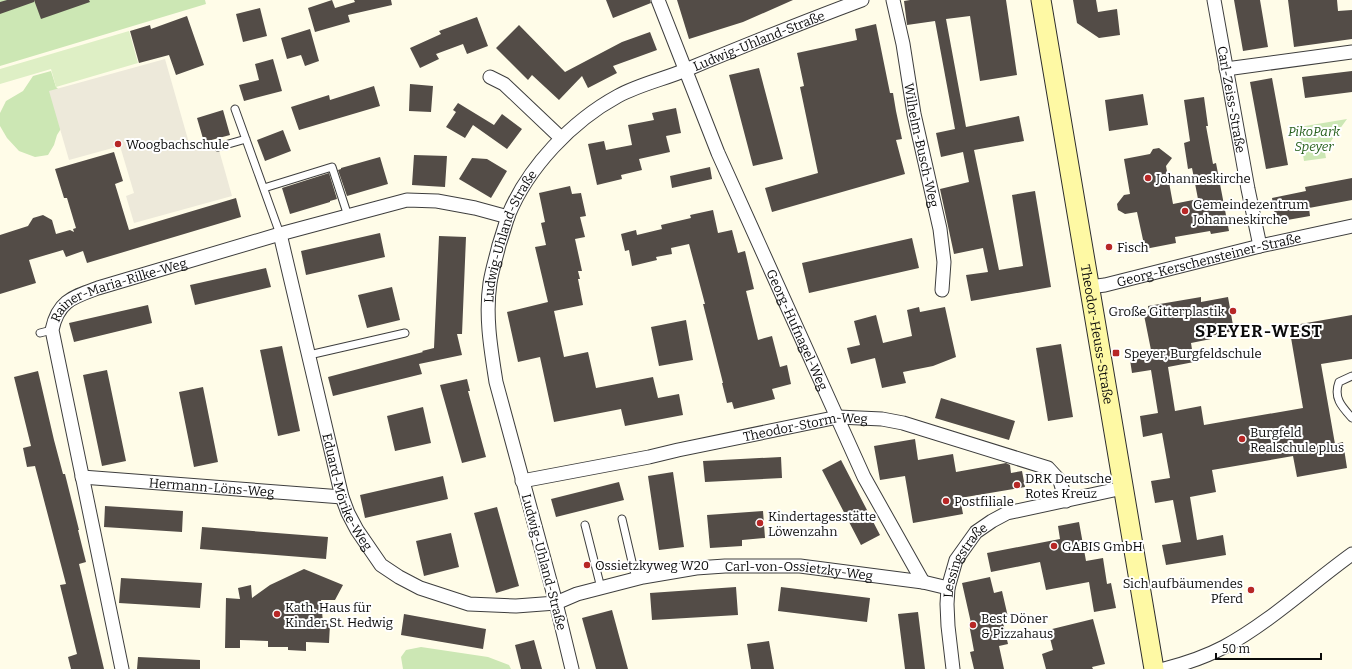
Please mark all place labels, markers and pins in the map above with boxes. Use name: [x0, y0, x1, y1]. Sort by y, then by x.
place label: Woogbachschule: [126, 137, 229, 152]
marker: Woogbachschule: [113, 139, 123, 149]
place label: Johanneskirche: [1155, 171, 1251, 186]
marker: Johanneskirche: [1143, 173, 1153, 183]
place label: Gemeindezentrum Johanneskirche: [1192, 197, 1309, 227]
marker: Gemeindezentrum Johanneskirche: [1180, 206, 1190, 216]
place label: Fisch: [1117, 240, 1149, 255]
marker: Fisch: [1104, 242, 1114, 252]
place label: Große Gitterplastik: [1108, 304, 1226, 319]
marker: Große Gitterplastik: [1228, 306, 1238, 316]
place label: Speyer, Burgfeldschule: [1124, 346, 1262, 361]
marker: Speyer, Burgfeldschule: [1111, 348, 1121, 358]
place label: Burgfeld Realschule plus: [1250, 425, 1344, 455]
marker: Burgfeld Realschule plus: [1237, 434, 1247, 444]
place label: DRK Deutsche Rotes Kreuz: [1025, 471, 1112, 501]
marker: DRK Deutsche Rotes Kreuz: [1012, 480, 1022, 490]
place label: Postfiliale: [954, 494, 1014, 509]
marker: Postfiliale: [941, 496, 951, 506]
place label: Kindertagesstätte Löwenzahn: [768, 509, 876, 539]
marker: Kindertagesstätte Löwenzahn: [755, 518, 765, 528]
place label: GABIS GmbH: [1062, 539, 1143, 554]
marker: GABIS GmbH: [1049, 541, 1059, 551]
place label: Ossietzkyweg W20: [595, 558, 709, 573]
marker: Ossietzkyweg W20: [582, 560, 592, 570]
place label: Sich aufbäumendes Pferd: [1123, 576, 1243, 606]
marker: Sich aufbäumendes Pferd: [1246, 585, 1256, 595]
place label: Kath. Haus für Kinder St. Hedwig: [285, 600, 393, 630]
marker: Kath. Haus für Kinder St. Hedwig: [272, 609, 282, 619]
place label: Best Döner & Pizzahaus: [981, 611, 1053, 641]
marker: Best Döner & Pizzahaus: [968, 620, 978, 630]

